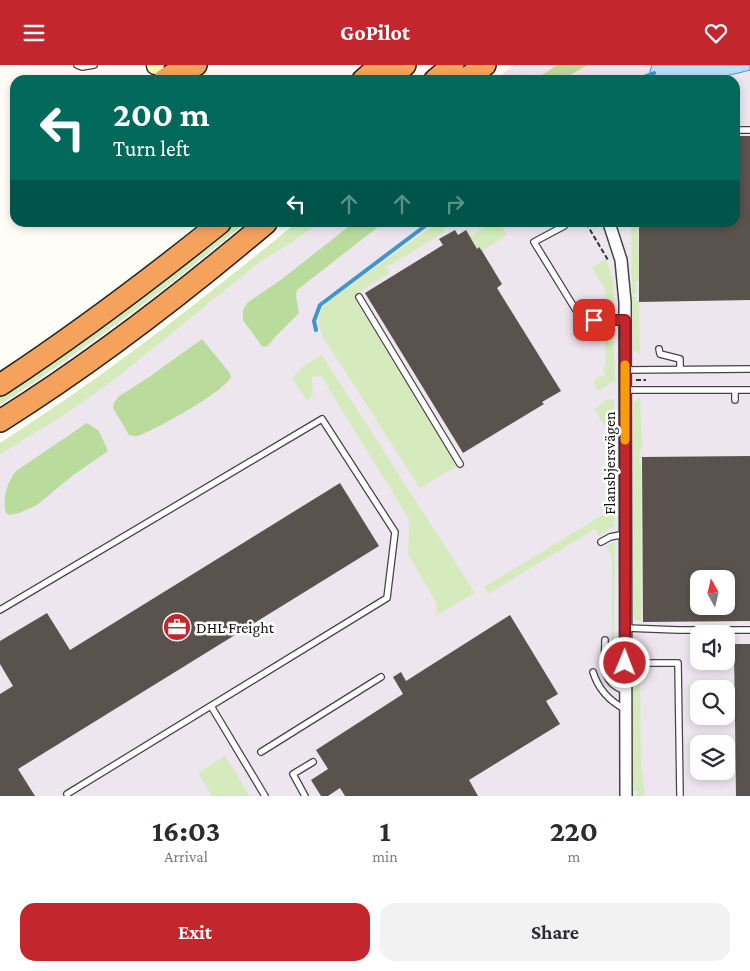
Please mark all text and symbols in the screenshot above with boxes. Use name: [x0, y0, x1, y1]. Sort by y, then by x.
icon: menu: [20, 19, 48, 47]
icon: heart: [702, 19, 730, 47]
text: GoPilot: [340, 20, 410, 45]
icon: left: [30, 95, 95, 160]
text: 200 m: [113, 95, 210, 134]
text: Turn left: [113, 136, 190, 161]
icon: left: [282, 190, 310, 218]
icon: ahead: [335, 190, 363, 218]
icon: ahead: [388, 190, 416, 218]
icon: right: [441, 190, 469, 218]
pin: [573, 299, 615, 341]
icon: arrive: [580, 306, 608, 334]
street label: Flansbjersvägen: [601, 411, 619, 515]
north arrow: [690, 570, 735, 615]
map controls: [690, 570, 735, 780]
office icon: DHL Freight: [162, 612, 192, 642]
place label: DHL Freight: [196, 619, 275, 637]
button: sound: [690, 625, 735, 670]
position arrow: [598, 636, 650, 688]
button: search: [690, 680, 735, 725]
button: layers: [690, 735, 735, 780]
text: 16:03: [152, 814, 220, 847]
text: 1: [379, 814, 391, 847]
text: 220: [550, 814, 598, 847]
text: Arrival: [164, 848, 208, 865]
text: min: [372, 848, 398, 865]
text: m: [567, 848, 580, 865]
button: Exit: [20, 903, 370, 961]
button: Share: [380, 903, 730, 961]

